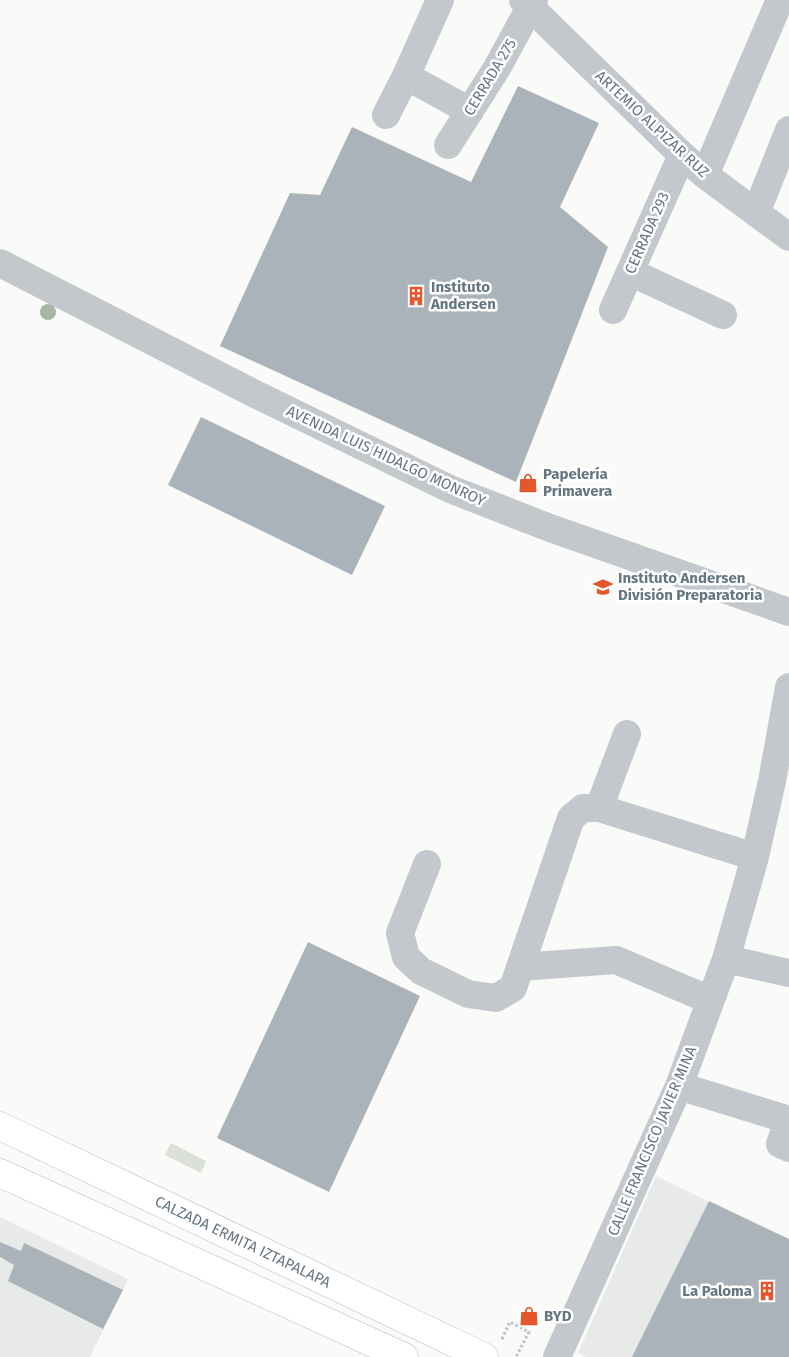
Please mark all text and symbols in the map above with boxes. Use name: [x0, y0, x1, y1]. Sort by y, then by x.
street label: CERRADA 275: [460, 35, 520, 119]
street label: ARTEMIO ALPIZAR RUZ: [591, 67, 713, 181]
street label: CERRADA 293: [621, 189, 673, 277]
place label: Instituto Andersen: [430, 278, 496, 313]
building icon: Instituto Andersen: [405, 285, 427, 307]
street label: AVENIDA LUIS HIDALGO MONROY: [284, 402, 489, 510]
place label: Papelería Primavera: [543, 465, 612, 500]
shop icon: Papelería Primavera: [517, 472, 539, 494]
place label: Instituto Andersen División Preparatoria: [618, 569, 762, 604]
school or university icon: Instituto Andersen División Preparatoria: [592, 576, 614, 598]
street label: CALLE FRANCISCO JAVIER MINA: [604, 1043, 700, 1239]
street label: CALZADA ERMITA IZTAPALAPA: [152, 1192, 334, 1292]
building icon: La Paloma: [756, 1280, 778, 1302]
place label: La Paloma: [682, 1282, 752, 1300]
shop icon: BYD: [518, 1305, 540, 1327]
place label: BYD: [544, 1307, 572, 1325]

